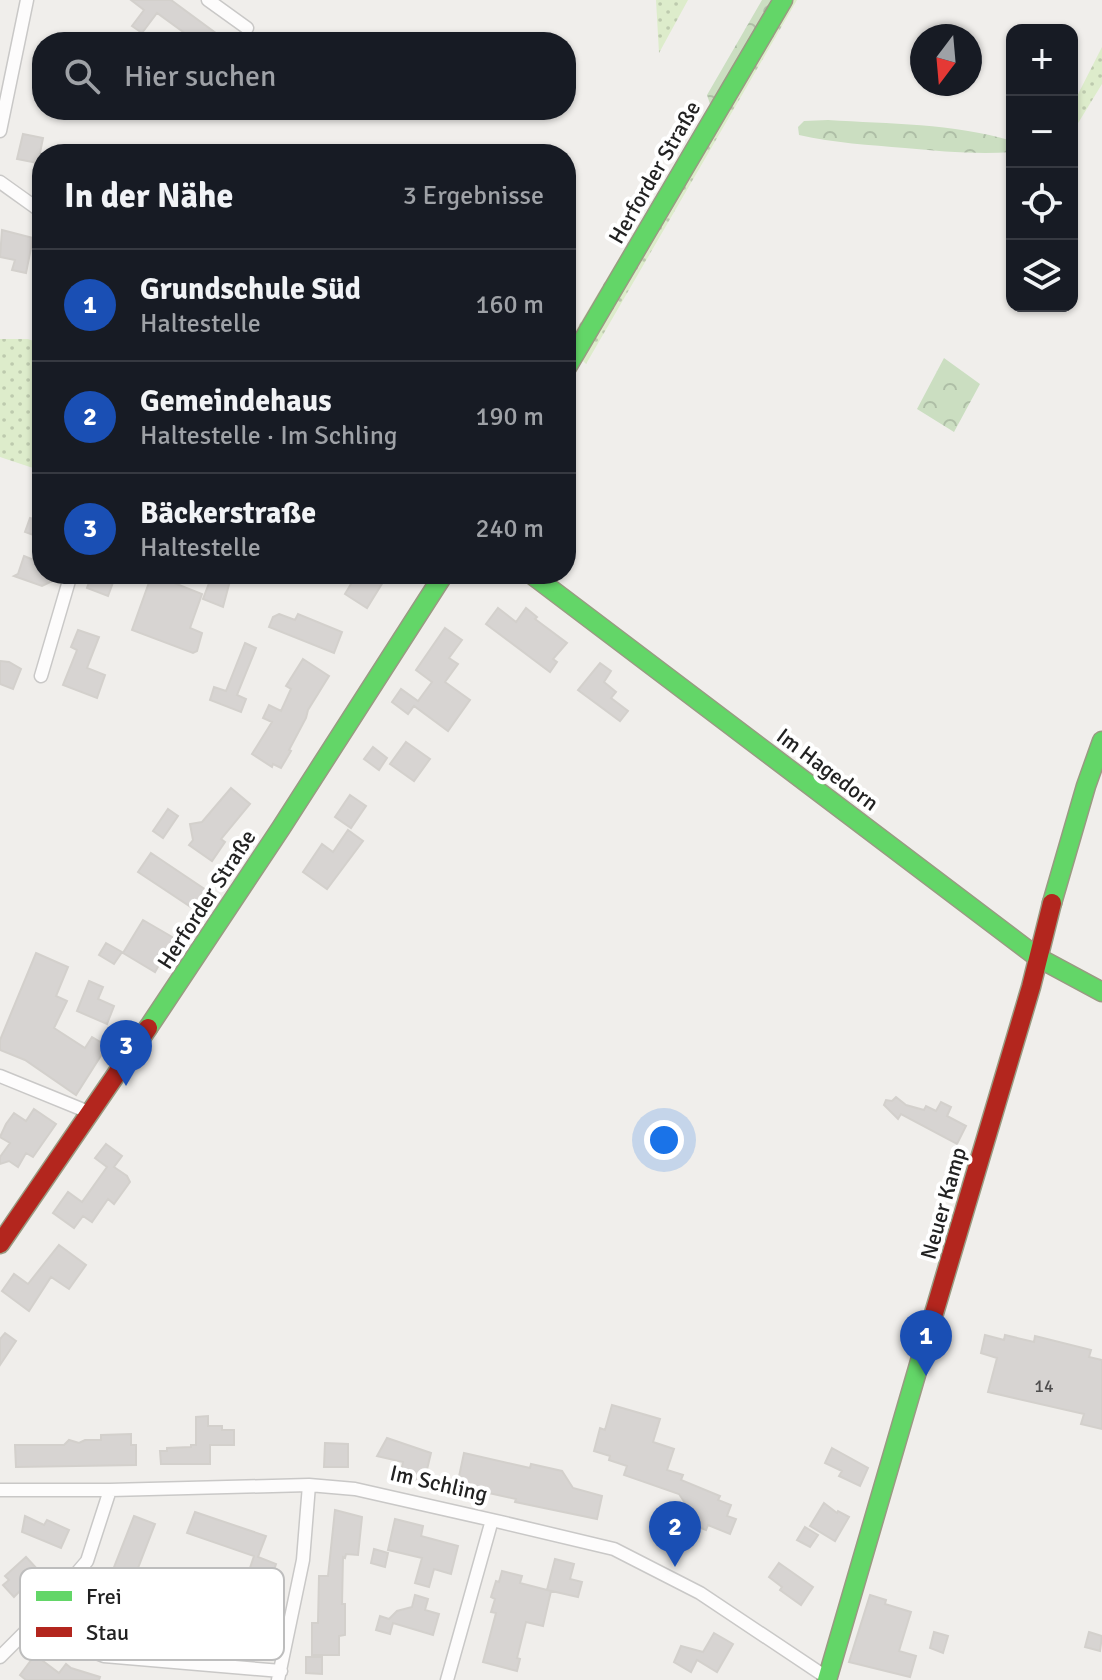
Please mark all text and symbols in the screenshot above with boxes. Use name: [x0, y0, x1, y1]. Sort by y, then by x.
north arrow: [910, 24, 982, 96]
map controls: [1006, 24, 1078, 312]
button: +: [1006, 24, 1078, 96]
search box: [32, 32, 576, 120]
icon: search: [60, 54, 104, 98]
text: Hier suchen: [124, 58, 276, 95]
street label: Herforder Straße: [603, 96, 706, 249]
button: −: [1006, 96, 1078, 168]
button: locate: [1006, 168, 1078, 240]
text: In der Nähe: [64, 175, 233, 217]
text: 3 Ergebnisse: [403, 180, 544, 212]
button: layers: [1006, 240, 1078, 312]
text: Grundschule Süd: [140, 271, 361, 308]
text: 1: [83, 289, 97, 321]
text: 160 m: [475, 289, 544, 321]
text: Haltestelle: [140, 308, 261, 340]
text: Gemeindehaus: [140, 383, 332, 420]
text: 2: [83, 401, 97, 433]
text: 190 m: [475, 401, 544, 433]
text: Haltestelle · Im Schling: [140, 420, 398, 452]
text: Bäckerstraße: [140, 495, 316, 532]
text: 3: [83, 513, 97, 545]
text: 240 m: [475, 513, 544, 545]
text: Haltestelle: [140, 532, 261, 564]
street label: Im Hagedorn: [771, 722, 884, 816]
street label: Herforder Straße: [151, 825, 261, 974]
pin: 3: [100, 1020, 152, 1086]
your location: [644, 1120, 684, 1160]
street label: Neuer Kamp: [915, 1144, 972, 1262]
pin: 1: [900, 1310, 952, 1376]
house number: 14: [1034, 1375, 1054, 1397]
street label: Im Schling: [387, 1459, 490, 1508]
pin: 2: [649, 1501, 701, 1567]
legend: [20, 1568, 284, 1660]
text: Frei: [86, 1583, 122, 1610]
text: Stau: [86, 1619, 129, 1646]

